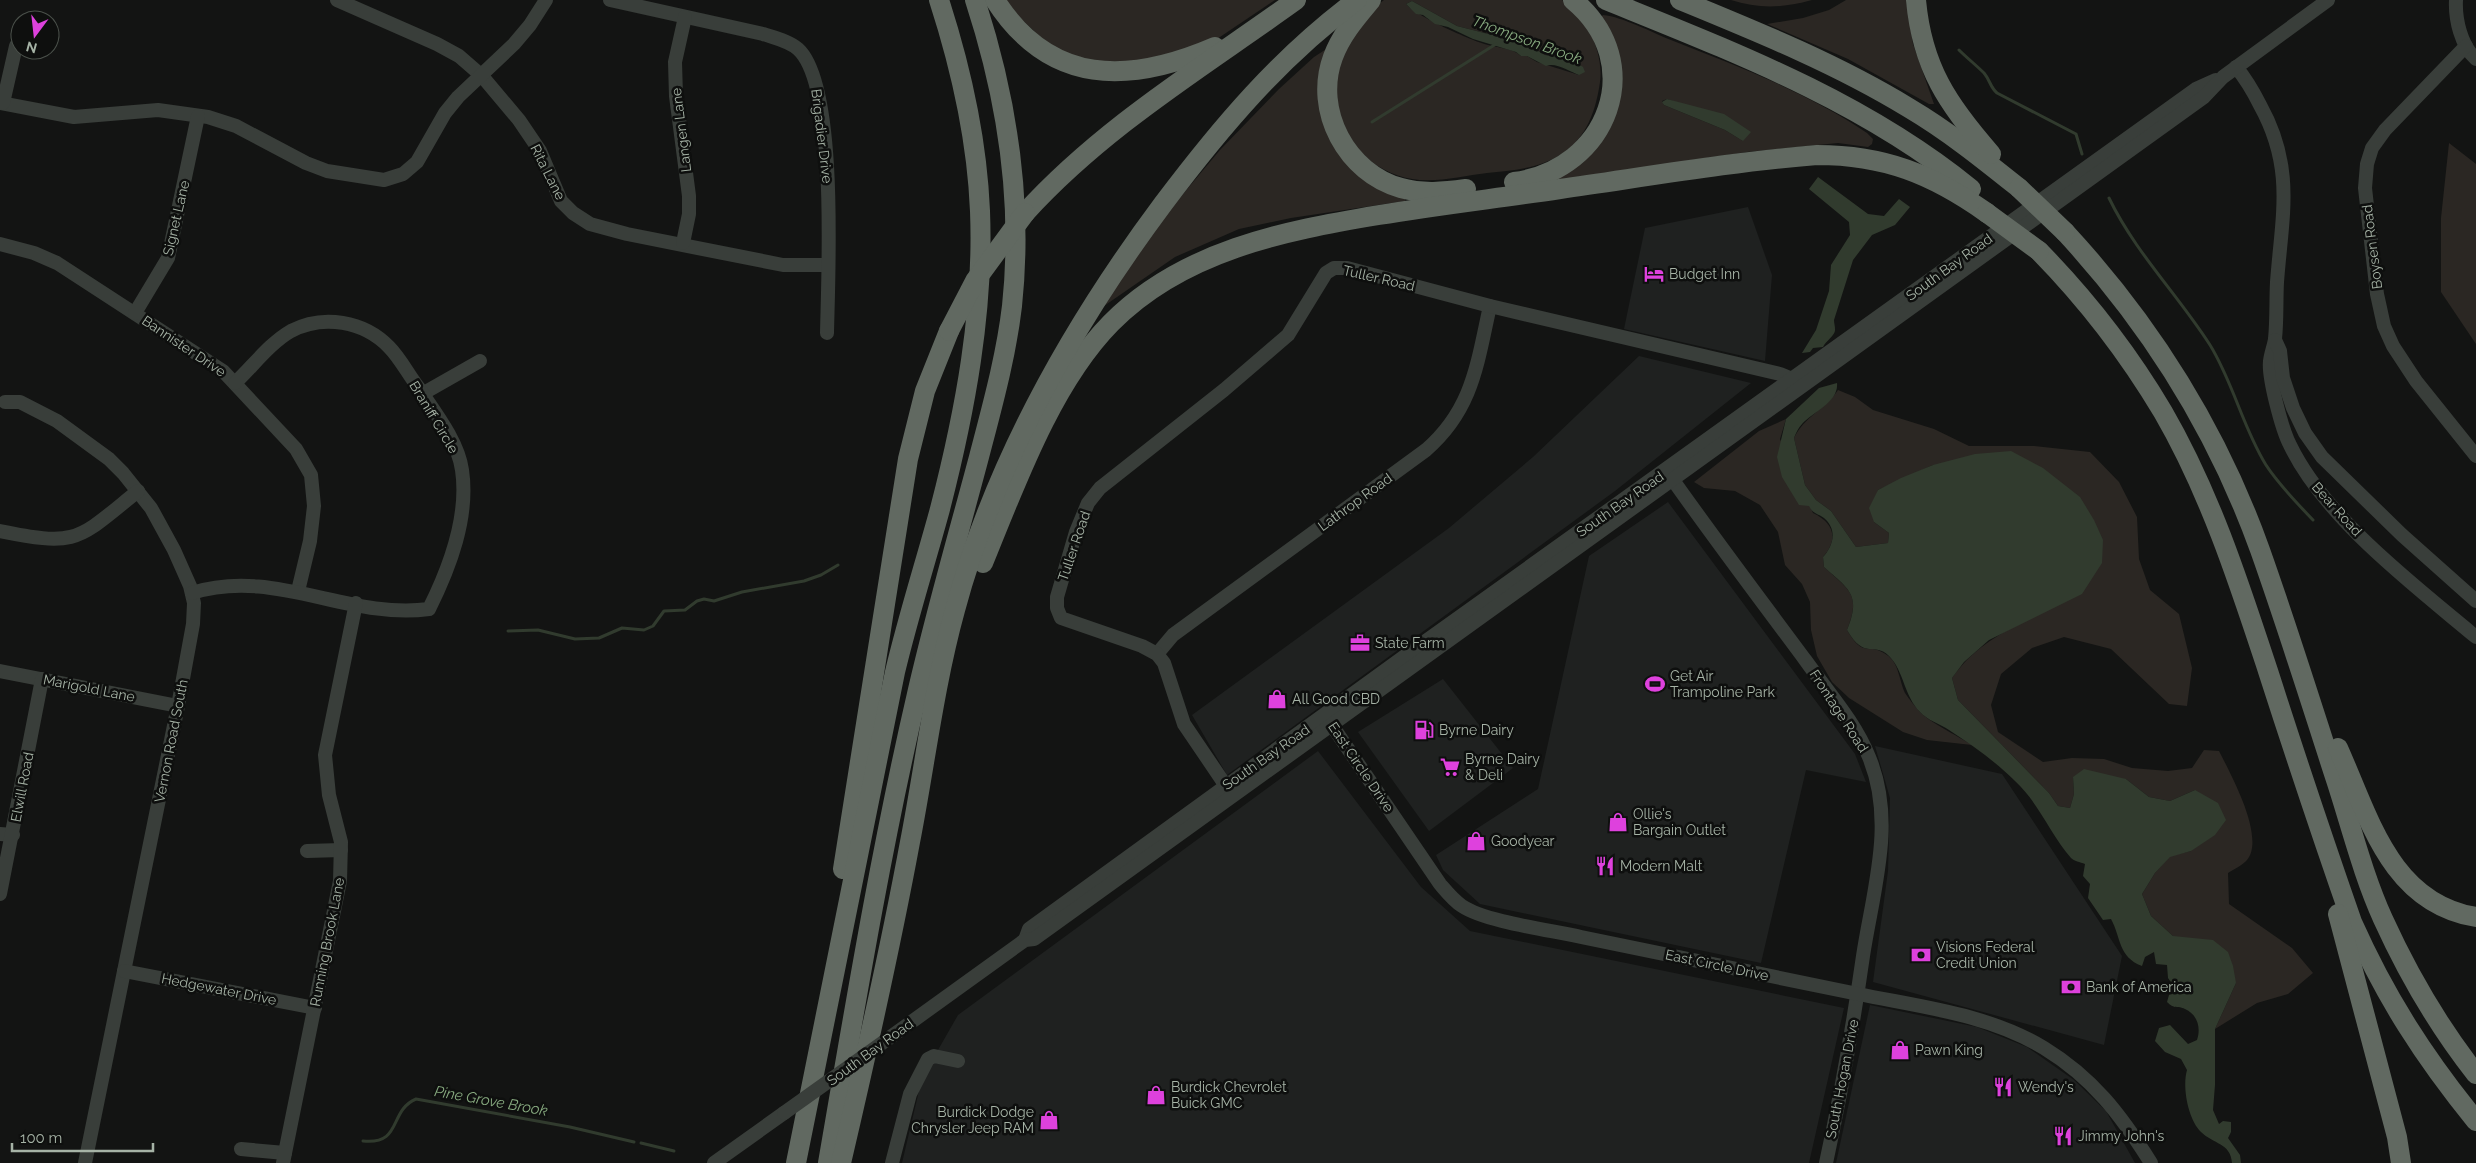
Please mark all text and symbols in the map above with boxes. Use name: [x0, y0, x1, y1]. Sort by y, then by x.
north arrow: [10, 10, 60, 60]
water label: Thompson Brook: [1470, 12, 1584, 68]
text: N: [24, 38, 39, 57]
street label: Langen Lane: [668, 87, 694, 173]
street label: Brigadier Drive: [808, 88, 836, 184]
street label: Rita Lane: [527, 142, 569, 202]
street label: Signet Lane: [160, 179, 192, 257]
street label: Boysen Road: [2359, 204, 2385, 290]
street label: South Bay Road: [1903, 230, 1995, 304]
street label: Tuller Road: [1342, 262, 1416, 294]
hotel icon: Budget Inn: [1643, 263, 1665, 285]
place label: Budget Inn: [1669, 266, 1740, 282]
street label: Bannister Drive: [139, 312, 229, 380]
street label: Braniff Circle: [406, 378, 462, 456]
street label: South Bay Road: [1573, 468, 1667, 540]
street label: Lathrop Road: [1315, 470, 1395, 534]
street label: Bear Road: [2309, 479, 2365, 539]
street label: Tuller Road: [1055, 509, 1093, 583]
office icon: State Farm: [1349, 632, 1371, 654]
place label: State Farm: [1375, 635, 1445, 651]
street label: Frontage Road: [1806, 667, 1872, 755]
place label: Get Air Trampoline Park: [1670, 668, 1776, 700]
street label: Marigold Lane: [42, 671, 136, 705]
sports icon: Get Air Trampoline Park: [1644, 673, 1666, 695]
street label: Vernon Road South: [151, 678, 191, 804]
shop icon: All Good CBD: [1266, 688, 1288, 710]
place label: All Good CBD: [1292, 691, 1380, 707]
street label: East Circle Drive: [1325, 719, 1397, 815]
fuel station icon: Byrne Dairy: [1413, 719, 1435, 741]
street label: South Bay Road: [1219, 721, 1313, 793]
place label: Byrne Dairy: [1439, 722, 1514, 738]
street label: Elwill Road: [7, 751, 37, 823]
place label: Byrne Dairy & Deli: [1465, 751, 1540, 783]
supermarket icon: Byrne Dairy & Deli: [1439, 756, 1461, 778]
place label: Ollie's Bargain Outlet: [1633, 806, 1726, 838]
shop icon: Ollie's Bargain Outlet: [1607, 811, 1629, 833]
shop icon: Goodyear: [1465, 830, 1487, 852]
place label: Goodyear: [1491, 833, 1555, 849]
restaurant icon: Modern Malt: [1594, 855, 1616, 877]
place label: Modern Malt: [1620, 858, 1703, 874]
street label: Running Brook Lane: [307, 876, 347, 1008]
place label: Visions Federal Credit Union: [1936, 939, 2035, 971]
bank icon: Visions Federal Credit Union: [1910, 944, 1932, 966]
street label: East Circle Drive: [1664, 946, 1770, 984]
street label: Hedgewater Drive: [160, 970, 278, 1008]
bank icon: Bank of America: [2060, 976, 2082, 998]
place label: Bank of America: [2086, 979, 2192, 995]
street label: South Bay Road: [824, 1015, 916, 1089]
street label: South Hogan Drive: [1823, 1018, 1861, 1140]
shop icon: Pawn King: [1889, 1039, 1911, 1061]
place label: Pawn King: [1915, 1042, 1983, 1058]
restaurant icon: Wendy's: [1992, 1076, 2014, 1098]
place label: Burdick Chevrolet Buick GMC: [1171, 1079, 1287, 1111]
place label: Wendy's: [2018, 1079, 2074, 1095]
water label: Pine Grove Brook: [433, 1082, 549, 1120]
shop icon: Burdick Chevrolet Buick GMC: [1145, 1084, 1167, 1106]
place label: Burdick Dodge Chrysler Jeep RAM: [911, 1104, 1034, 1136]
shop icon: Burdick Dodge Chrysler Jeep RAM: [1038, 1109, 1060, 1131]
scale bar: [12, 1120, 154, 1152]
restaurant icon: Jimmy John's: [2052, 1125, 2074, 1147]
place label: Jimmy John's: [2078, 1128, 2165, 1144]
text: 100 m: [20, 1129, 62, 1147]

